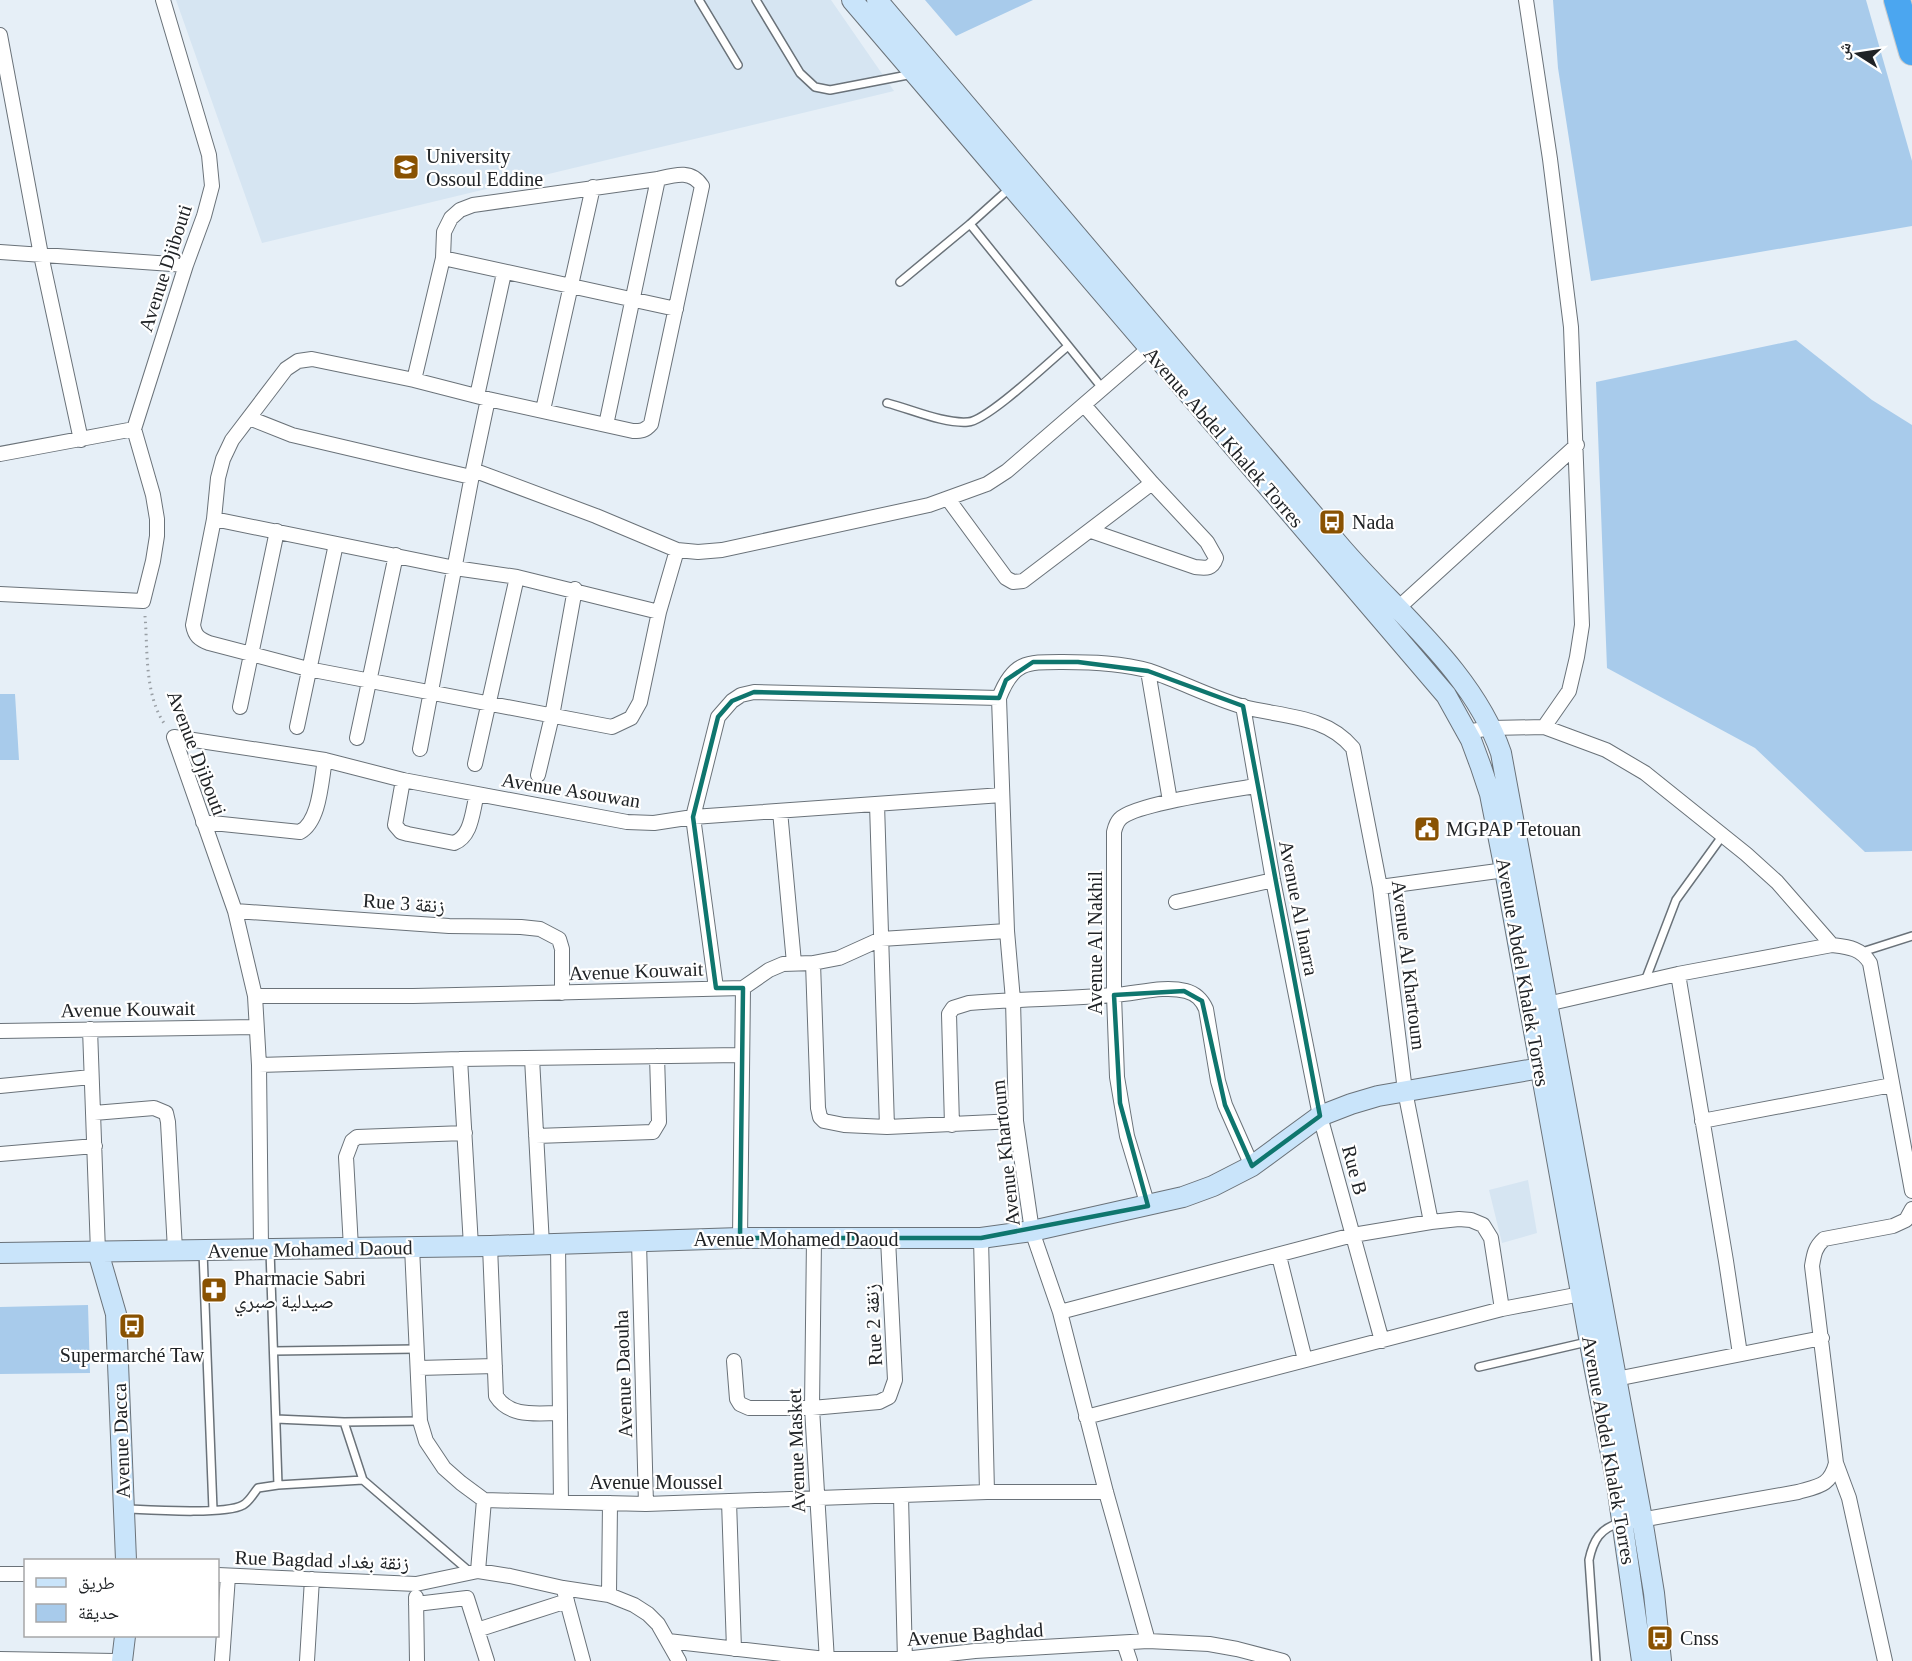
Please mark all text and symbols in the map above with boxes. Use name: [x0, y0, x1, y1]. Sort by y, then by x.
north arrow: [1828, 24, 1888, 84]
text: ش: [1834, 41, 1855, 61]
place label: University Ossoul Eddine: [426, 145, 543, 190]
school or university icon: University Ossoul Eddine: [391, 152, 421, 182]
street label: Avenue Djibouti: [134, 201, 197, 335]
street label: Avenue Abdel Khalek Torres: [1140, 342, 1308, 532]
bus stop icon: Nada: [1317, 507, 1347, 537]
place label: Nada: [1352, 511, 1394, 533]
street label: Avenue Djibouti: [162, 687, 231, 820]
street label: Avenue Asouwan: [500, 768, 642, 812]
public building icon: MGPAP Tetouan: [1412, 814, 1442, 844]
place label: MGPAP Tetouan: [1446, 818, 1581, 840]
street label: Avenue Al Inarra: [1275, 838, 1323, 978]
street label: Avenue Abdel Khalek Torres: [1492, 856, 1554, 1088]
street label: Avenue Al Nakhil: [1084, 871, 1106, 1015]
street label: Avenue Al Khartoum: [1388, 879, 1430, 1051]
street label: Rue 3 زنقة: [362, 889, 446, 917]
street label: Avenue Kouwait: [568, 958, 704, 984]
street label: Avenue Kouwait: [61, 997, 196, 1021]
street label: Avenue Khartoum: [986, 1078, 1024, 1227]
street label: Rue B: [1338, 1143, 1372, 1197]
street label: Avenue Mohamed Daoud: [693, 1228, 899, 1250]
street label: Avenue Mohamed Daoud: [207, 1236, 413, 1262]
place label: Pharmacie Sabri صيدلية صبري: [234, 1267, 366, 1317]
pharmacy icon: Pharmacie Sabri صيدلية صبري: [199, 1275, 229, 1305]
street label: Rue 2 زنقة: [860, 1283, 886, 1367]
street label: Avenue Daouha: [610, 1310, 636, 1438]
bus stop icon: Supermarché Taw: [117, 1311, 147, 1341]
street label: Avenue Abdel Khalek Torres: [1578, 1334, 1640, 1566]
place label: Supermarché Taw: [60, 1344, 205, 1367]
street label: Avenue Dacca: [108, 1383, 134, 1499]
street label: Avenue Masket: [783, 1388, 809, 1514]
street label: Avenue Moussel: [589, 1471, 723, 1493]
street label: Rue Bagdad زنقة بغداد: [234, 1546, 410, 1575]
legend: [24, 1559, 219, 1637]
text: طريق: [78, 1573, 115, 1594]
text: حديقة: [78, 1603, 119, 1623]
street label: Avenue Baghdad: [906, 1618, 1044, 1651]
bus stop icon: Cnss: [1645, 1623, 1675, 1653]
place label: Cnss: [1680, 1627, 1719, 1649]

